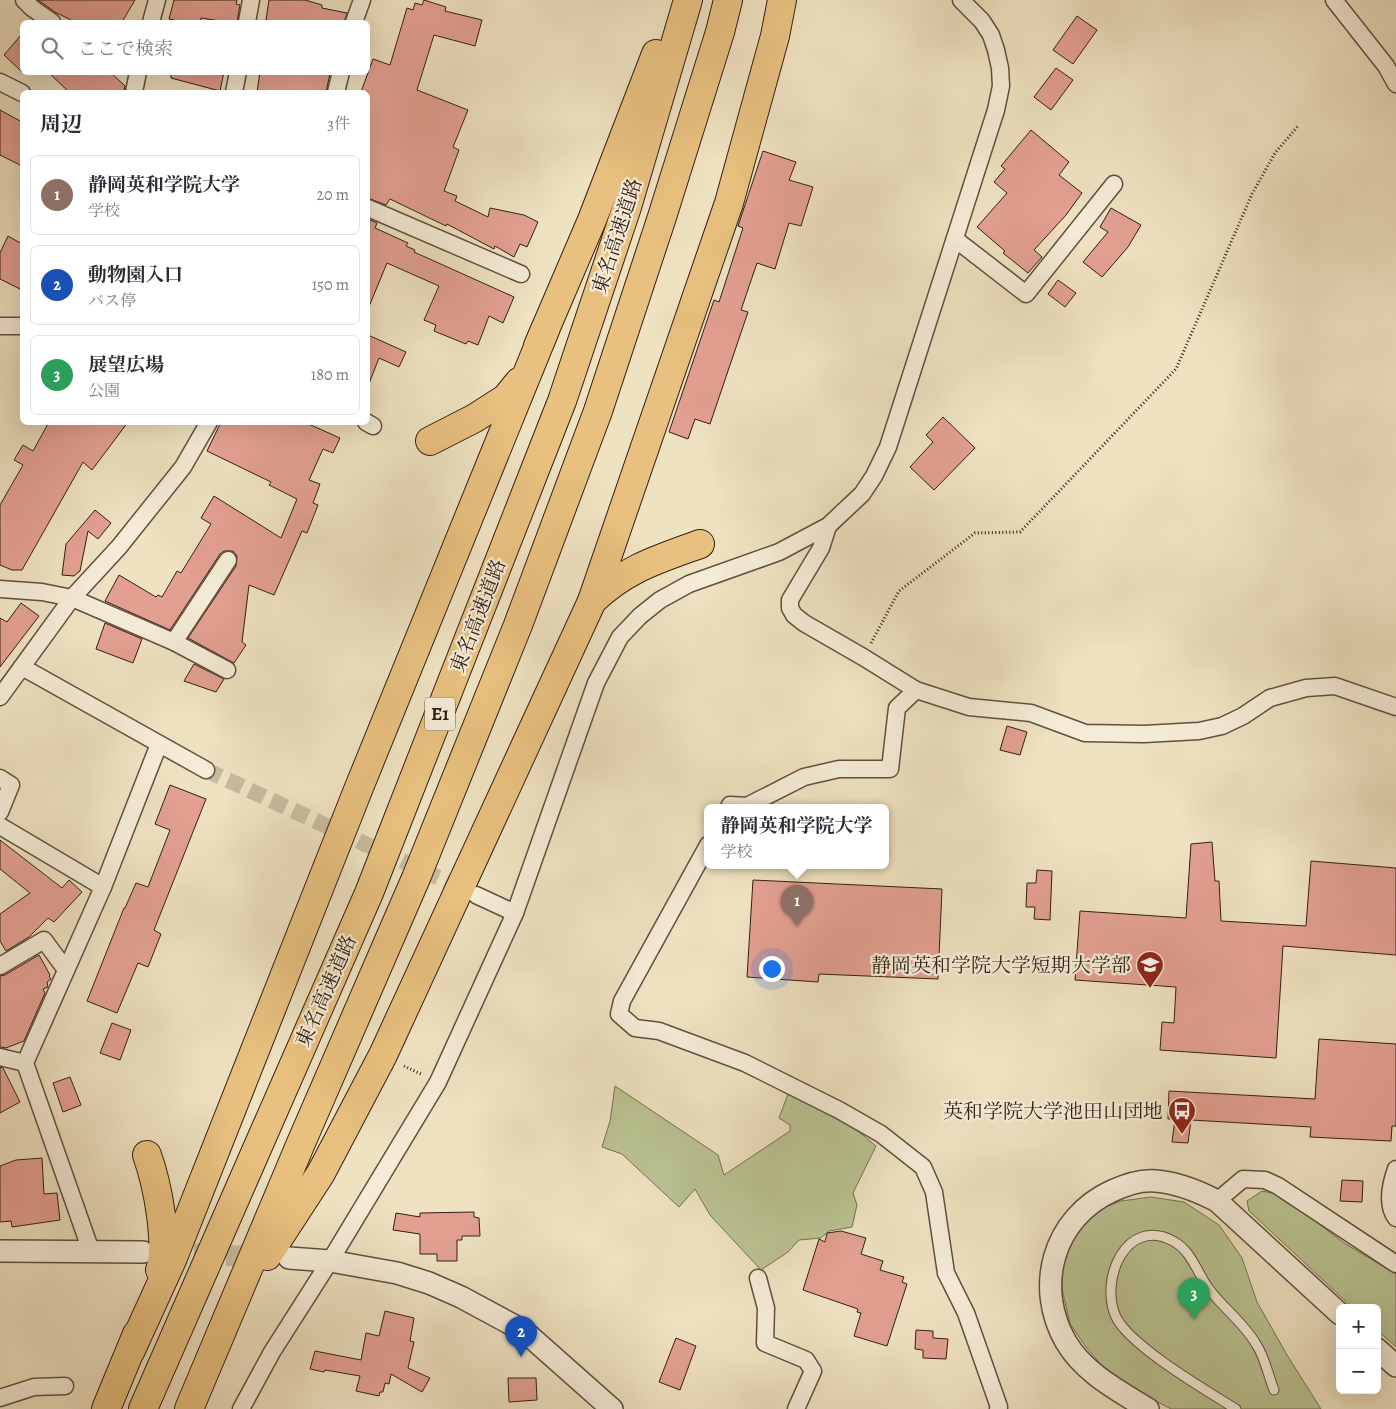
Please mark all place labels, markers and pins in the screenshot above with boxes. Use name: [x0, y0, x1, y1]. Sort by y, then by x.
pin: 1: [781, 885, 813, 926]
school or university icon: 静岡英和学院大学短期大学部: [1135, 950, 1165, 989]
place label: 静岡英和学院大学短期大学部: [871, 952, 1131, 979]
bus stop icon: 英和学院大学池田山団地: [1167, 1096, 1197, 1135]
place label: 英和学院大学池田山団地: [943, 1098, 1163, 1125]
pin: 3: [1178, 1278, 1210, 1319]
pin: 2: [505, 1316, 537, 1357]

